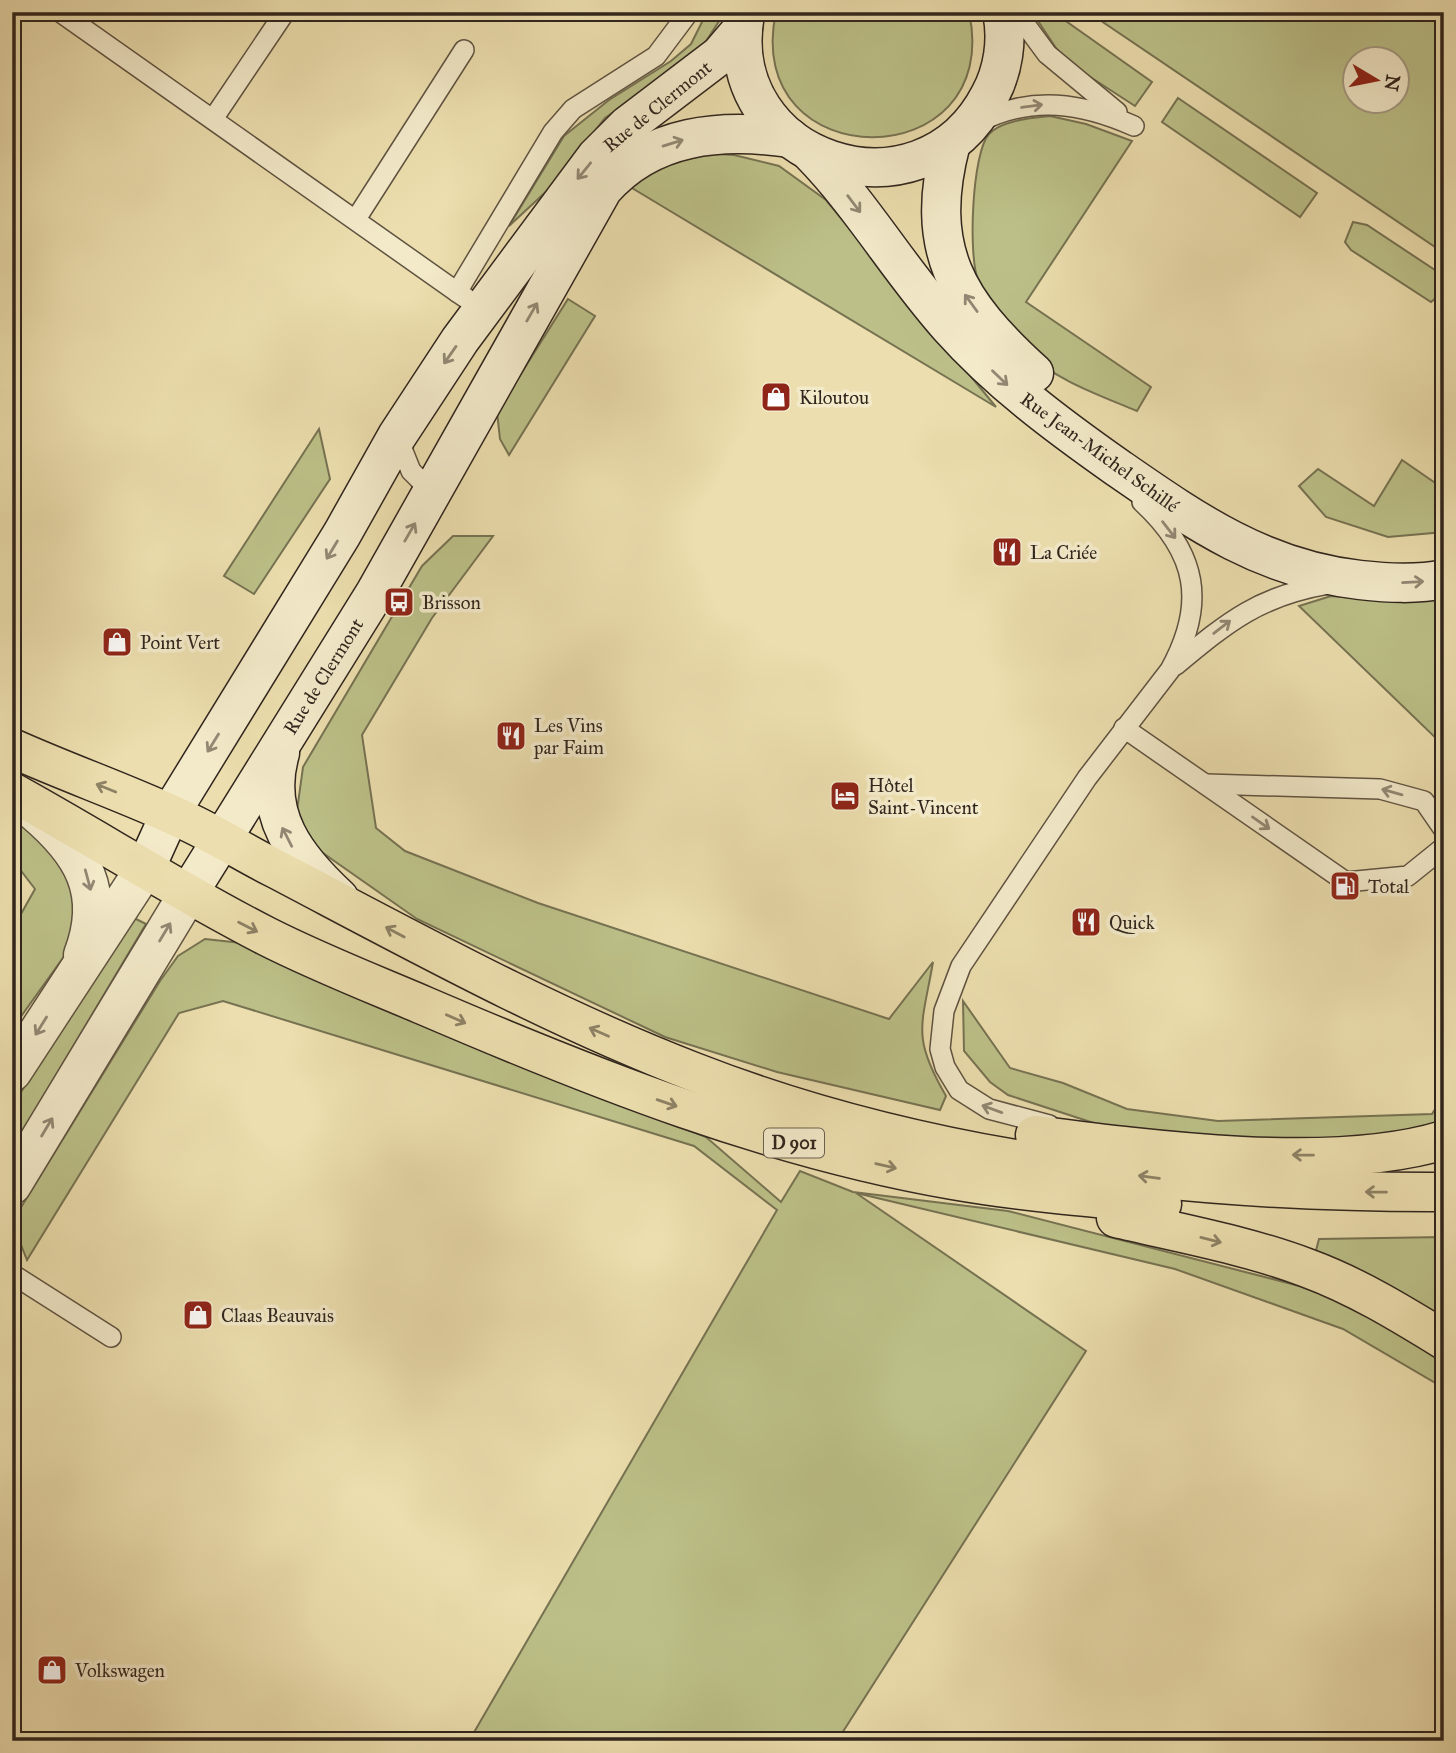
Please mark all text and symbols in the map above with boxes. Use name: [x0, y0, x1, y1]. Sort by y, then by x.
north arrow: [1340, 46, 1410, 116]
street label: Rue de Clermont: [599, 56, 716, 157]
text: N: [1380, 73, 1405, 93]
one-way arrow: [1020, 99, 1043, 112]
one-way arrow: [662, 136, 684, 149]
one-way arrow: [576, 162, 592, 180]
one-way arrow: [847, 194, 861, 213]
one-way arrow: [964, 294, 979, 313]
one-way arrow: [526, 302, 539, 323]
one-way arrow: [443, 345, 457, 364]
one-way arrow: [992, 369, 1009, 386]
shop icon: Kiloutou: [759, 380, 793, 414]
place label: Kiloutou: [799, 386, 869, 409]
street label: Rue Jean-Michel Schillé: [1016, 387, 1183, 518]
one-way arrow: [1161, 521, 1176, 539]
one-way arrow: [403, 523, 417, 543]
restaurant icon: La Criée: [990, 535, 1024, 569]
one-way arrow: [325, 539, 339, 559]
place label: La Criée: [1030, 541, 1097, 564]
one-way arrow: [1402, 576, 1425, 589]
bus stop icon: Brisson: [382, 585, 416, 619]
place label: Brisson: [422, 591, 481, 614]
street label: Rue de Clermont: [279, 614, 368, 739]
one-way arrow: [1213, 619, 1231, 634]
shop icon: Point Vert: [100, 625, 134, 659]
place label: Point Vert: [140, 631, 220, 654]
place label: Les Vins par Faim: [533, 714, 604, 759]
restaurant icon: Les Vins par Faim: [494, 719, 528, 753]
one-way arrow: [206, 733, 220, 753]
place label: Hôtel Saint-Vincent: [868, 774, 979, 819]
hotel icon: Hôtel Saint-Vincent: [828, 779, 862, 813]
one-way arrow: [96, 781, 118, 794]
one-way arrow: [1381, 785, 1403, 798]
one-way arrow: [1251, 816, 1271, 830]
one-way arrow: [280, 828, 294, 848]
one-way arrow: [82, 869, 95, 891]
fuel station icon: Total: [1328, 869, 1362, 903]
place label: Total: [1368, 875, 1410, 898]
restaurant icon: Quick: [1069, 905, 1103, 939]
place label: Quick: [1109, 911, 1155, 934]
one-way arrow: [237, 920, 258, 934]
one-way arrow: [158, 922, 172, 942]
one-way arrow: [385, 924, 406, 938]
one-way arrow: [445, 1013, 466, 1026]
one-way arrow: [34, 1016, 48, 1036]
one-way arrow: [589, 1025, 611, 1038]
one-way arrow: [656, 1098, 678, 1110]
one-way arrow: [982, 1102, 1004, 1114]
one-way arrow: [41, 1117, 55, 1137]
road number: D 901: [764, 1128, 824, 1158]
one-way arrow: [1292, 1148, 1315, 1162]
one-way arrow: [874, 1160, 897, 1173]
one-way arrow: [1138, 1171, 1160, 1184]
one-way arrow: [1364, 1185, 1387, 1198]
one-way arrow: [1200, 1234, 1222, 1247]
shop icon: Claas Beauvais: [181, 1298, 215, 1332]
place label: Claas Beauvais: [221, 1304, 334, 1327]
shop icon: Volkswagen: [35, 1653, 69, 1687]
place label: Volkswagen: [74, 1659, 165, 1683]

